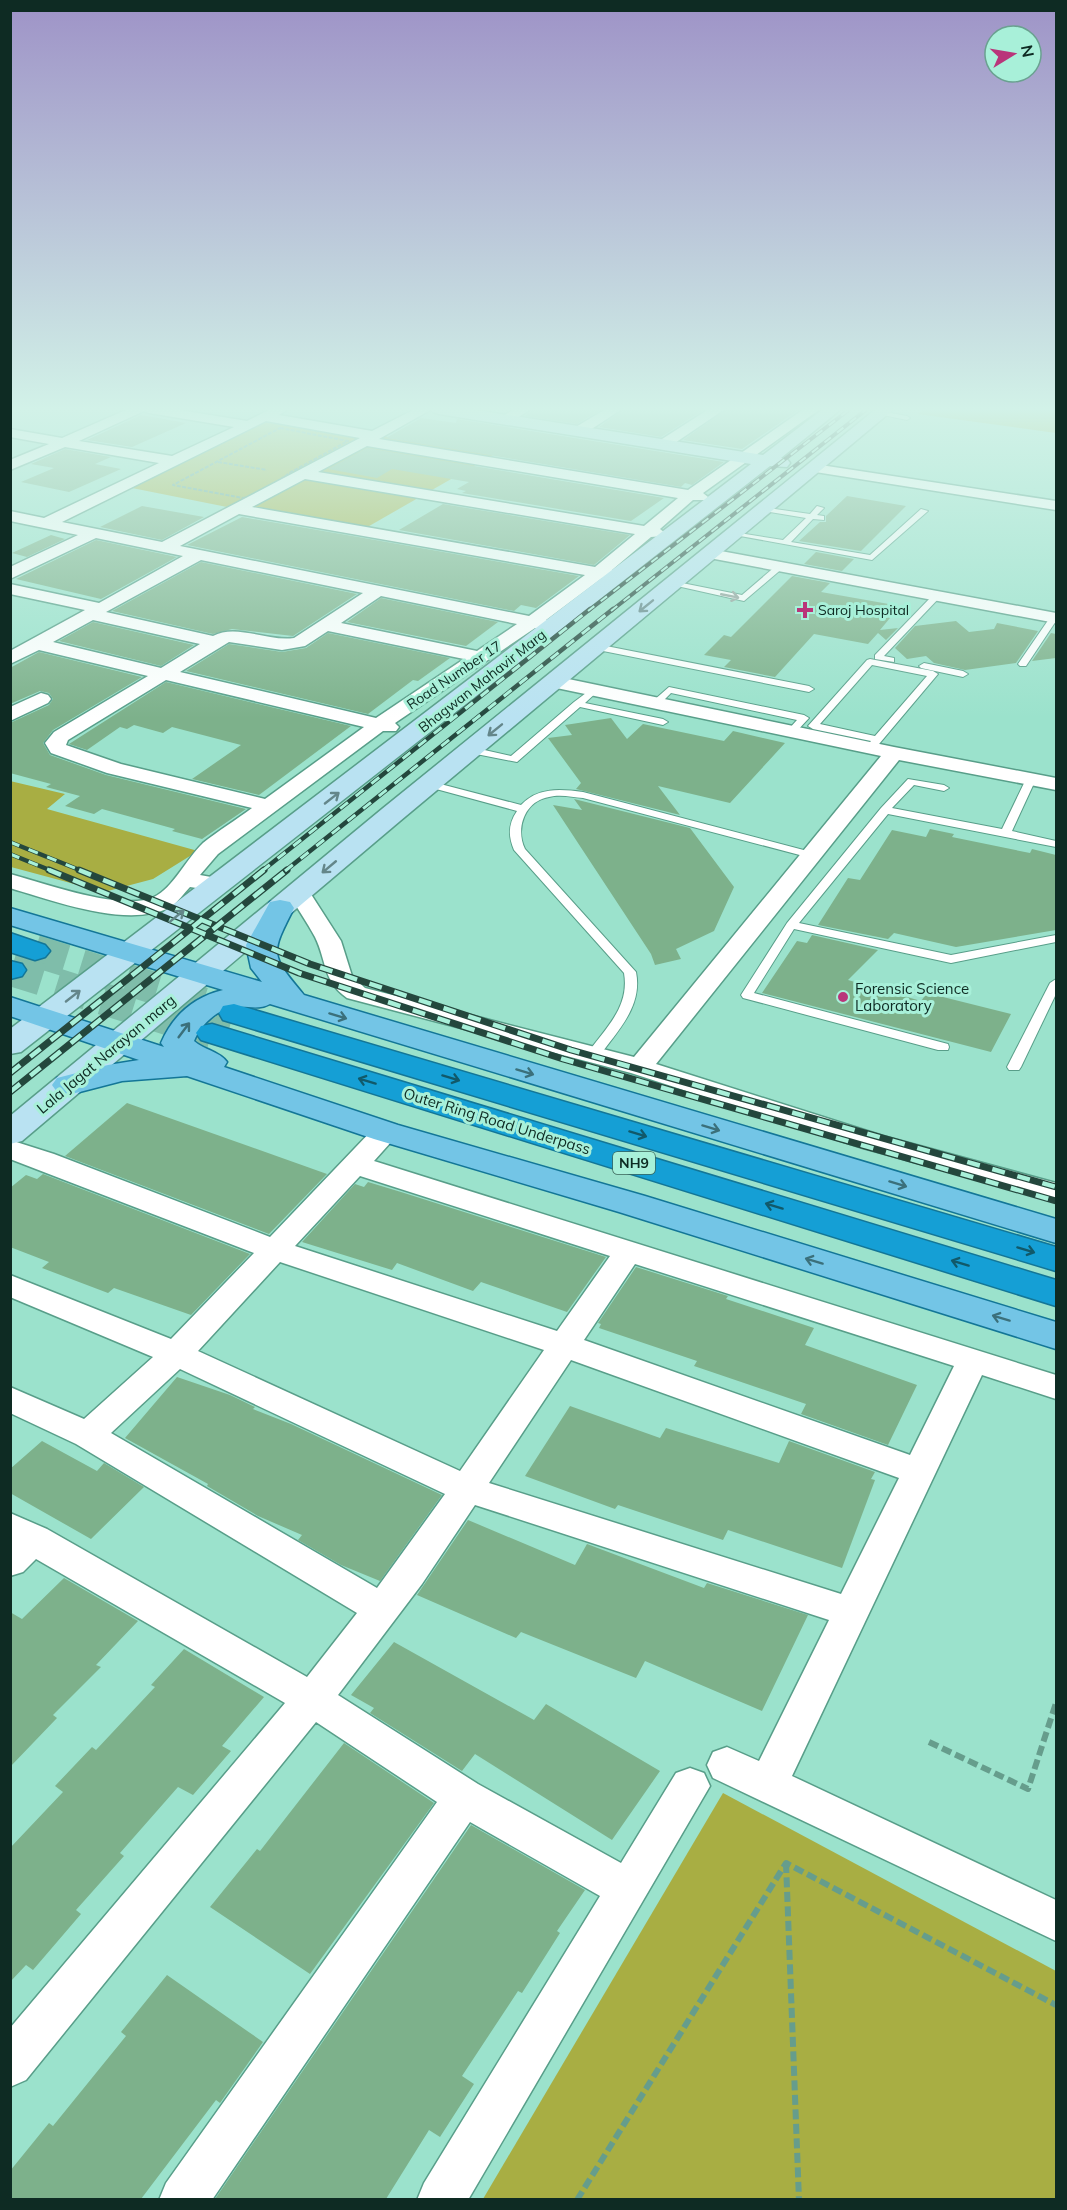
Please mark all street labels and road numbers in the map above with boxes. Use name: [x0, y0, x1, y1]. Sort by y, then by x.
street label: Bhagwan Mahavir Marg: [415, 626, 549, 736]
street label: Road Number 17: [403, 637, 505, 713]
street label: Lala Jagat Narayan marg: [33, 990, 179, 1118]
street label: Outer Ring Road Underpass: [401, 1083, 593, 1159]
road number: NH9: [613, 1152, 655, 1174]

